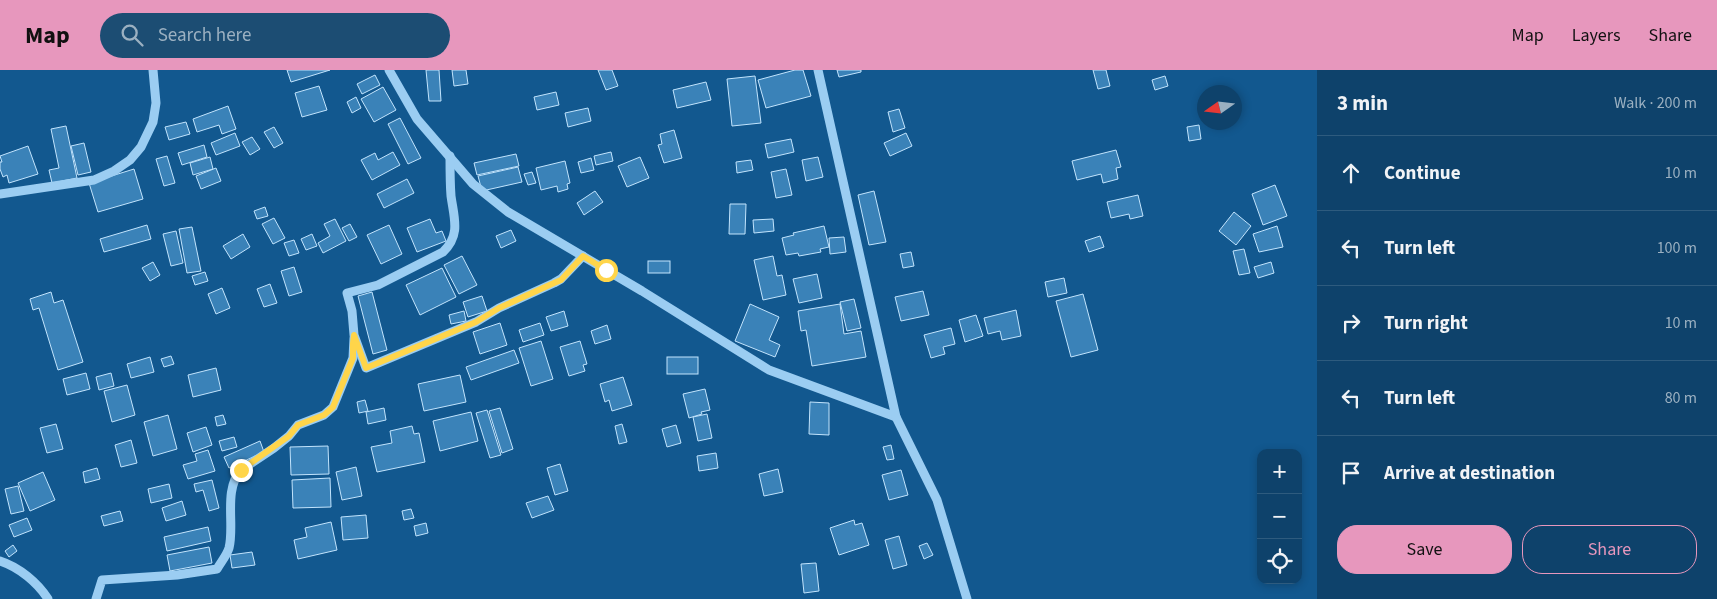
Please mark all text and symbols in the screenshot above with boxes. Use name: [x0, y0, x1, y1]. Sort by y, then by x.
search box: [100, 13, 450, 58]
text: Map: [25, 18, 70, 53]
icon: search: [118, 21, 146, 49]
text: Search here: [158, 22, 251, 49]
text: Map: [1512, 23, 1544, 48]
text: Layers: [1572, 23, 1621, 48]
text: Share: [1649, 23, 1692, 48]
north arrow: [1197, 85, 1242, 130]
text: 3 min: [1337, 88, 1388, 118]
text: Walk · 200 m: [1614, 92, 1697, 114]
icon: ahead: [1337, 159, 1365, 187]
text: Continue: [1384, 160, 1461, 187]
text: 10 m: [1665, 162, 1697, 184]
icon: left: [1337, 234, 1365, 262]
text: Turn left: [1384, 235, 1455, 262]
text: 100 m: [1657, 237, 1697, 259]
route start: [595, 259, 618, 282]
icon: right: [1337, 309, 1365, 337]
text: Turn right: [1384, 310, 1468, 337]
text: 10 m: [1665, 312, 1697, 334]
icon: left: [1337, 384, 1365, 412]
text: Turn left: [1384, 385, 1455, 412]
text: 80 m: [1665, 387, 1697, 409]
map controls: [1257, 449, 1302, 584]
button: +: [1257, 449, 1302, 494]
route end: [230, 459, 253, 482]
icon: arrive: [1337, 459, 1365, 487]
text: Arrive at destination: [1384, 460, 1555, 487]
button: −: [1257, 494, 1302, 539]
button: Save: [1337, 525, 1512, 574]
button: Share: [1522, 525, 1697, 574]
button: locate: [1257, 539, 1302, 584]

